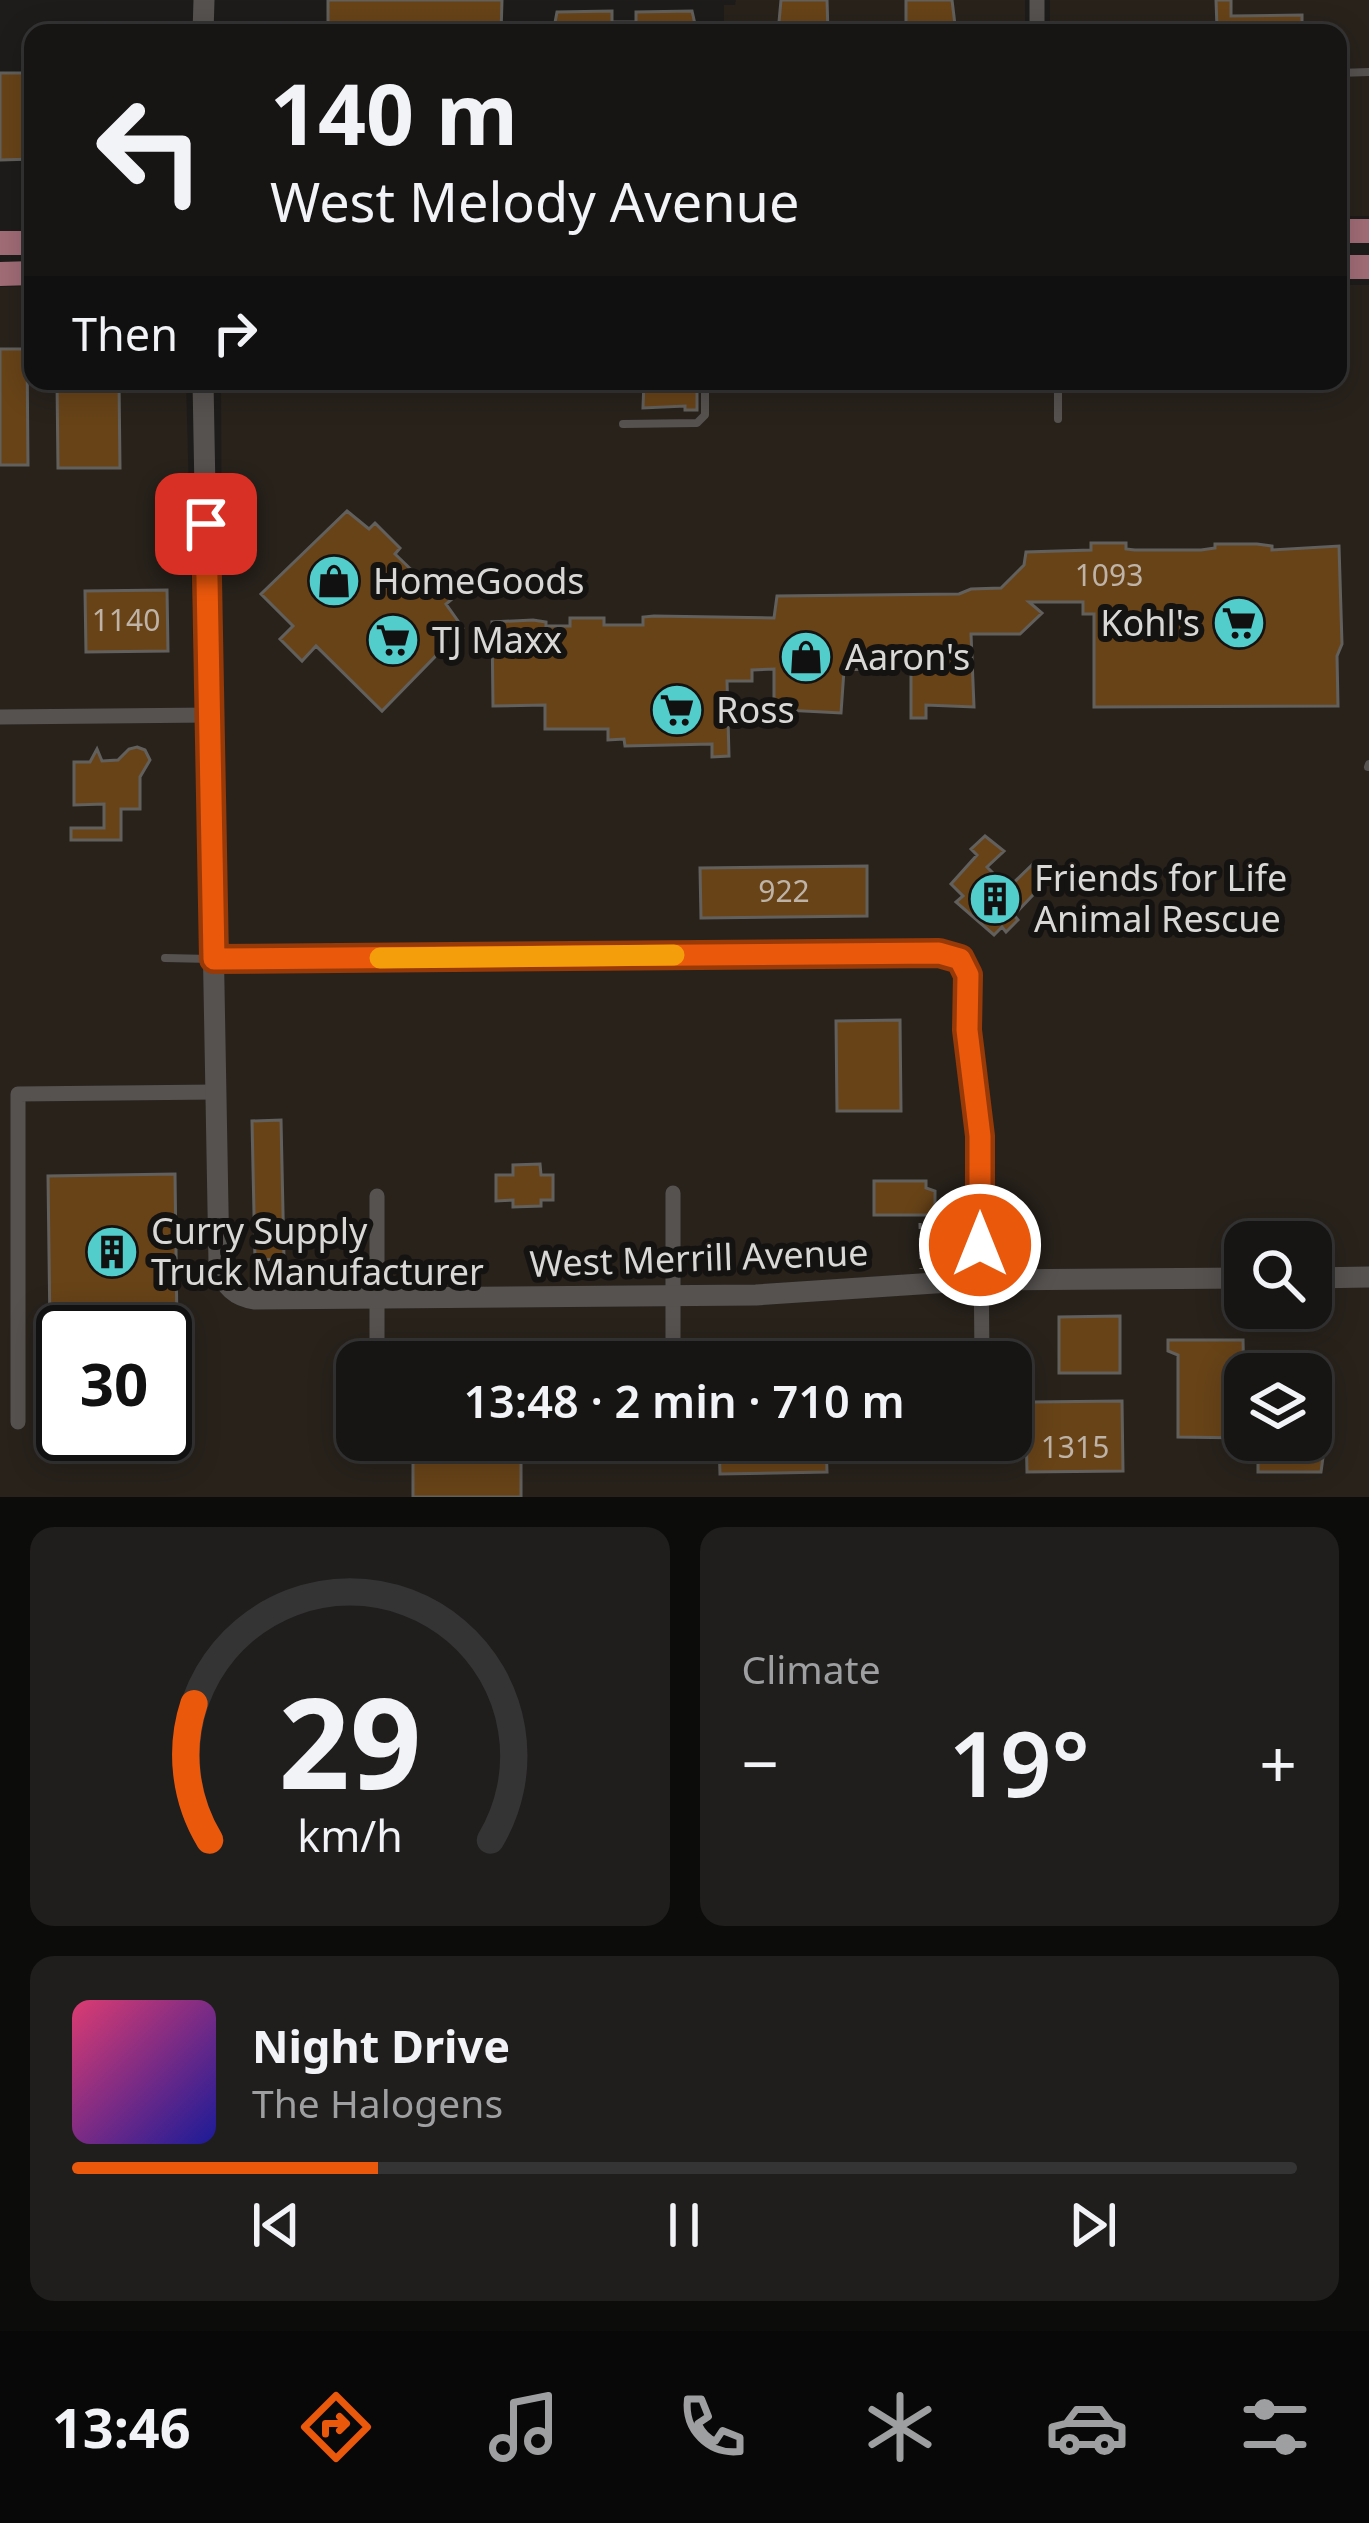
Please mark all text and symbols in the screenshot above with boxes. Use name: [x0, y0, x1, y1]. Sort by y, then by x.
text: 140 m: [270, 55, 518, 170]
icon: left: [72, 72, 228, 228]
text: West Melody Avenue: [270, 164, 799, 238]
icon: right: [202, 300, 268, 366]
text: Then: [72, 303, 178, 364]
pin: [155, 473, 257, 575]
icon: arrive: [173, 491, 239, 557]
shop icon: HomeGoods: [306, 553, 362, 609]
house number: 1093: [1075, 554, 1143, 595]
place label: HomeGoods: [373, 556, 585, 605]
supermarket icon: Kohl's: [1211, 595, 1267, 651]
place label: Kohl's: [1100, 598, 1200, 647]
house number: 1140: [92, 599, 160, 640]
supermarket icon: TJ Maxx: [365, 612, 421, 668]
place label: TJ Maxx: [432, 615, 562, 664]
shop icon: Aaron's: [778, 629, 834, 685]
place label: Aaron's: [845, 632, 970, 681]
supermarket icon: Ross: [649, 682, 705, 738]
place label: Ross: [716, 685, 795, 734]
place label: Friends for Life Animal Rescue: [1034, 853, 1287, 943]
house number: 922: [758, 870, 810, 911]
building icon: Friends for Life Animal Rescue: [967, 871, 1023, 927]
position arrow: [917, 1182, 1043, 1308]
place label: Curry Supply Truck Manufacturer: [151, 1206, 484, 1296]
map controls: [1224, 1221, 1332, 1461]
button: search: [1224, 1221, 1332, 1329]
building icon: Curry Supply Truck Manufacturer: [84, 1224, 140, 1280]
street label: West Merrill Avenue: [529, 1227, 869, 1288]
speed limit sign: 30: [36, 1305, 192, 1461]
button: layers: [1224, 1353, 1332, 1461]
text: 13:48 · 2 min · 710 m: [463, 1370, 905, 1431]
house number: 1315: [1041, 1426, 1109, 1467]
text: Climate: [742, 1642, 881, 1695]
text: 29: [278, 1656, 421, 1826]
text: 19°: [949, 1701, 1090, 1823]
text: −: [742, 1717, 779, 1807]
text: +: [1259, 1717, 1297, 1807]
text: km/h: [297, 1805, 402, 1864]
text: Night Drive: [252, 2015, 510, 2076]
text: The Halogens: [252, 2076, 503, 2129]
icon: previous: [243, 2192, 309, 2258]
icon: pause: [651, 2192, 717, 2258]
icon: next: [1060, 2192, 1126, 2258]
icon: directions: [294, 2385, 378, 2469]
icon: music: [482, 2385, 566, 2469]
icon: phone: [670, 2385, 754, 2469]
icon: climate: [858, 2385, 942, 2469]
icon: car: [1045, 2385, 1129, 2469]
icon: filters: [1233, 2385, 1317, 2469]
text: 13:46: [52, 2390, 191, 2464]

